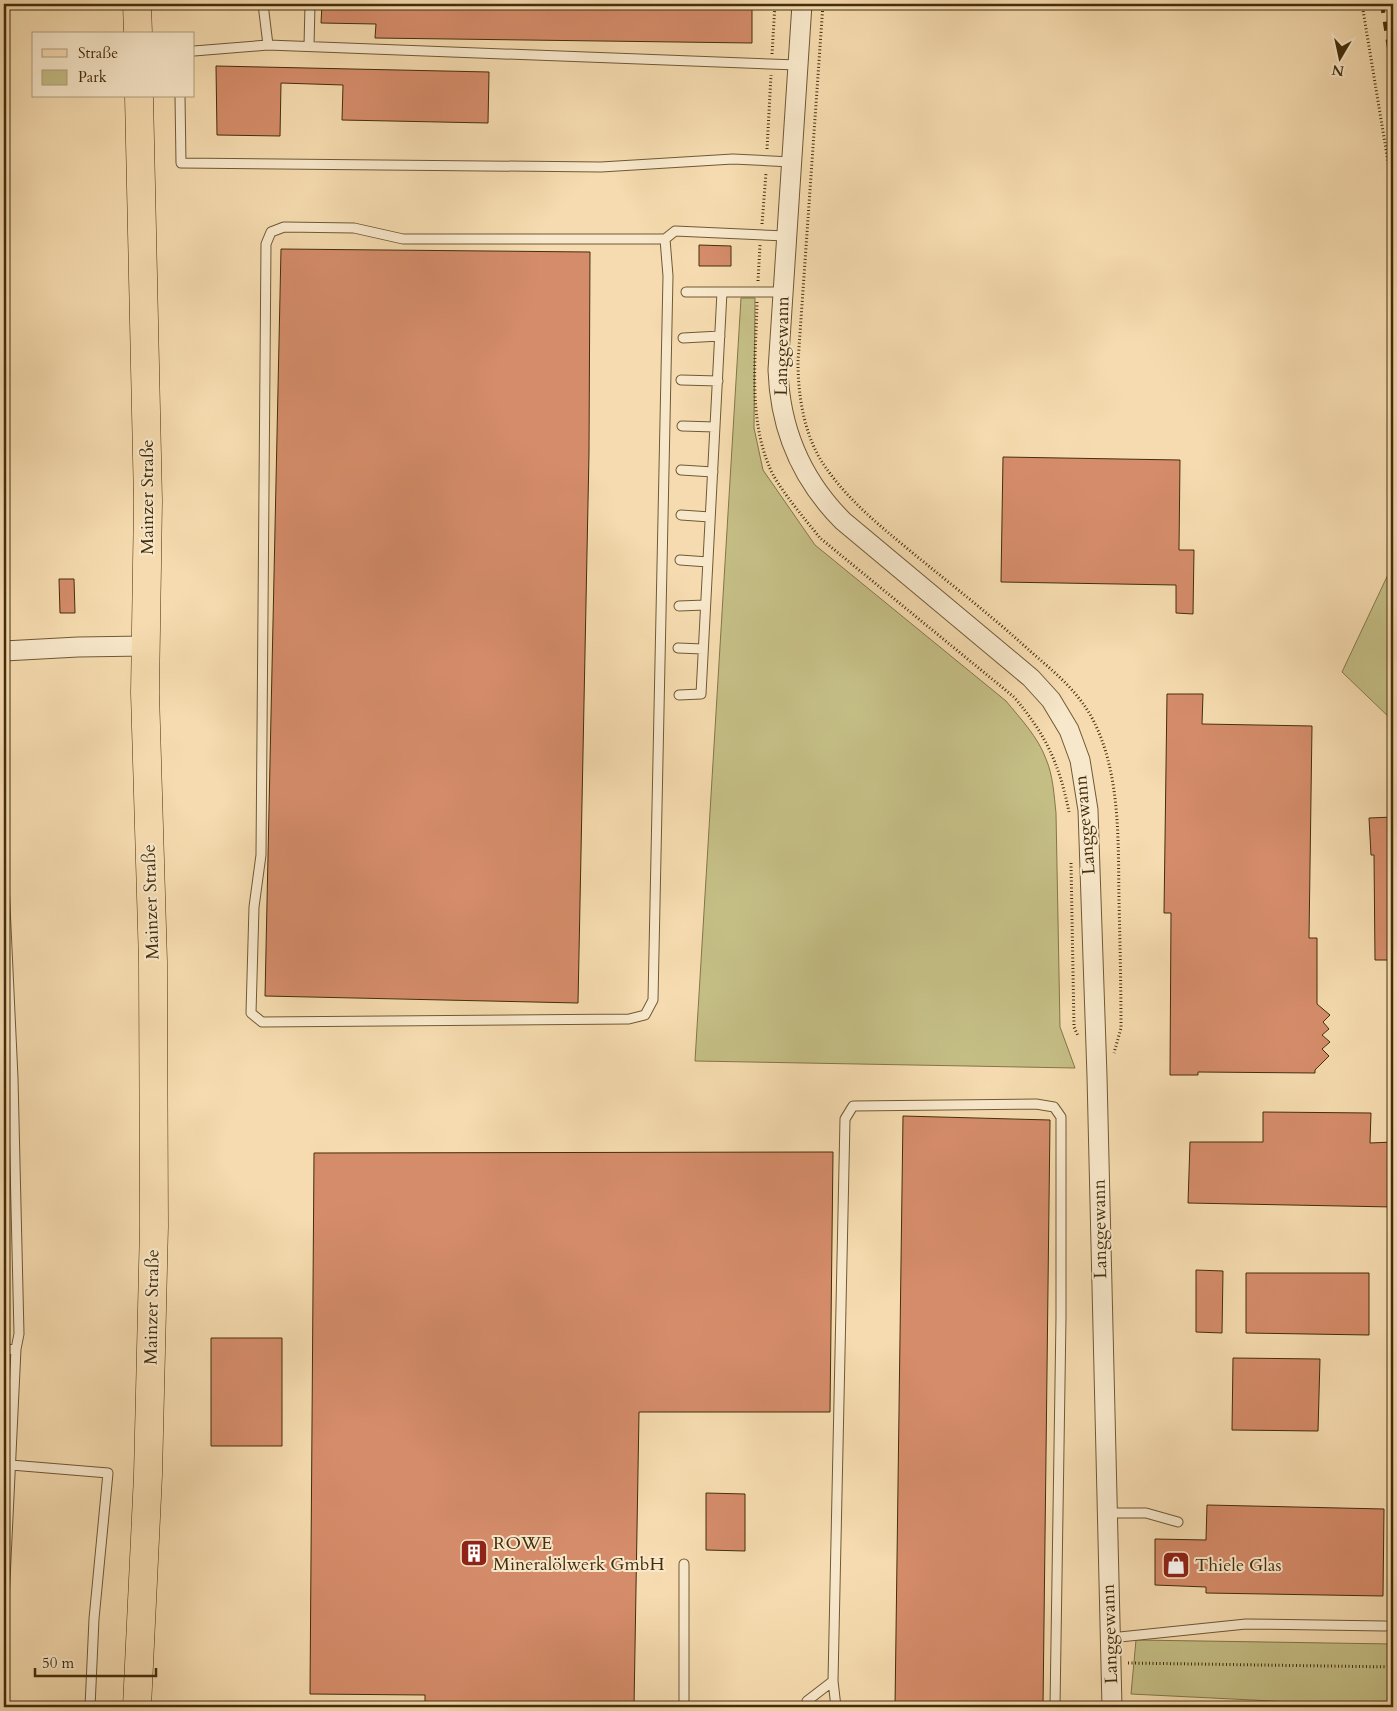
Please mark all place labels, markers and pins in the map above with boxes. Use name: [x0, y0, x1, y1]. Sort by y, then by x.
place label: ROWE Mineralölwerk GmbH: [493, 1531, 664, 1577]
building icon: ROWE Mineralölwerk GmbH: [459, 1538, 489, 1568]
shop icon: Thiele Glas: [1161, 1550, 1191, 1580]
place label: Thiele Glas: [1195, 1553, 1282, 1578]

